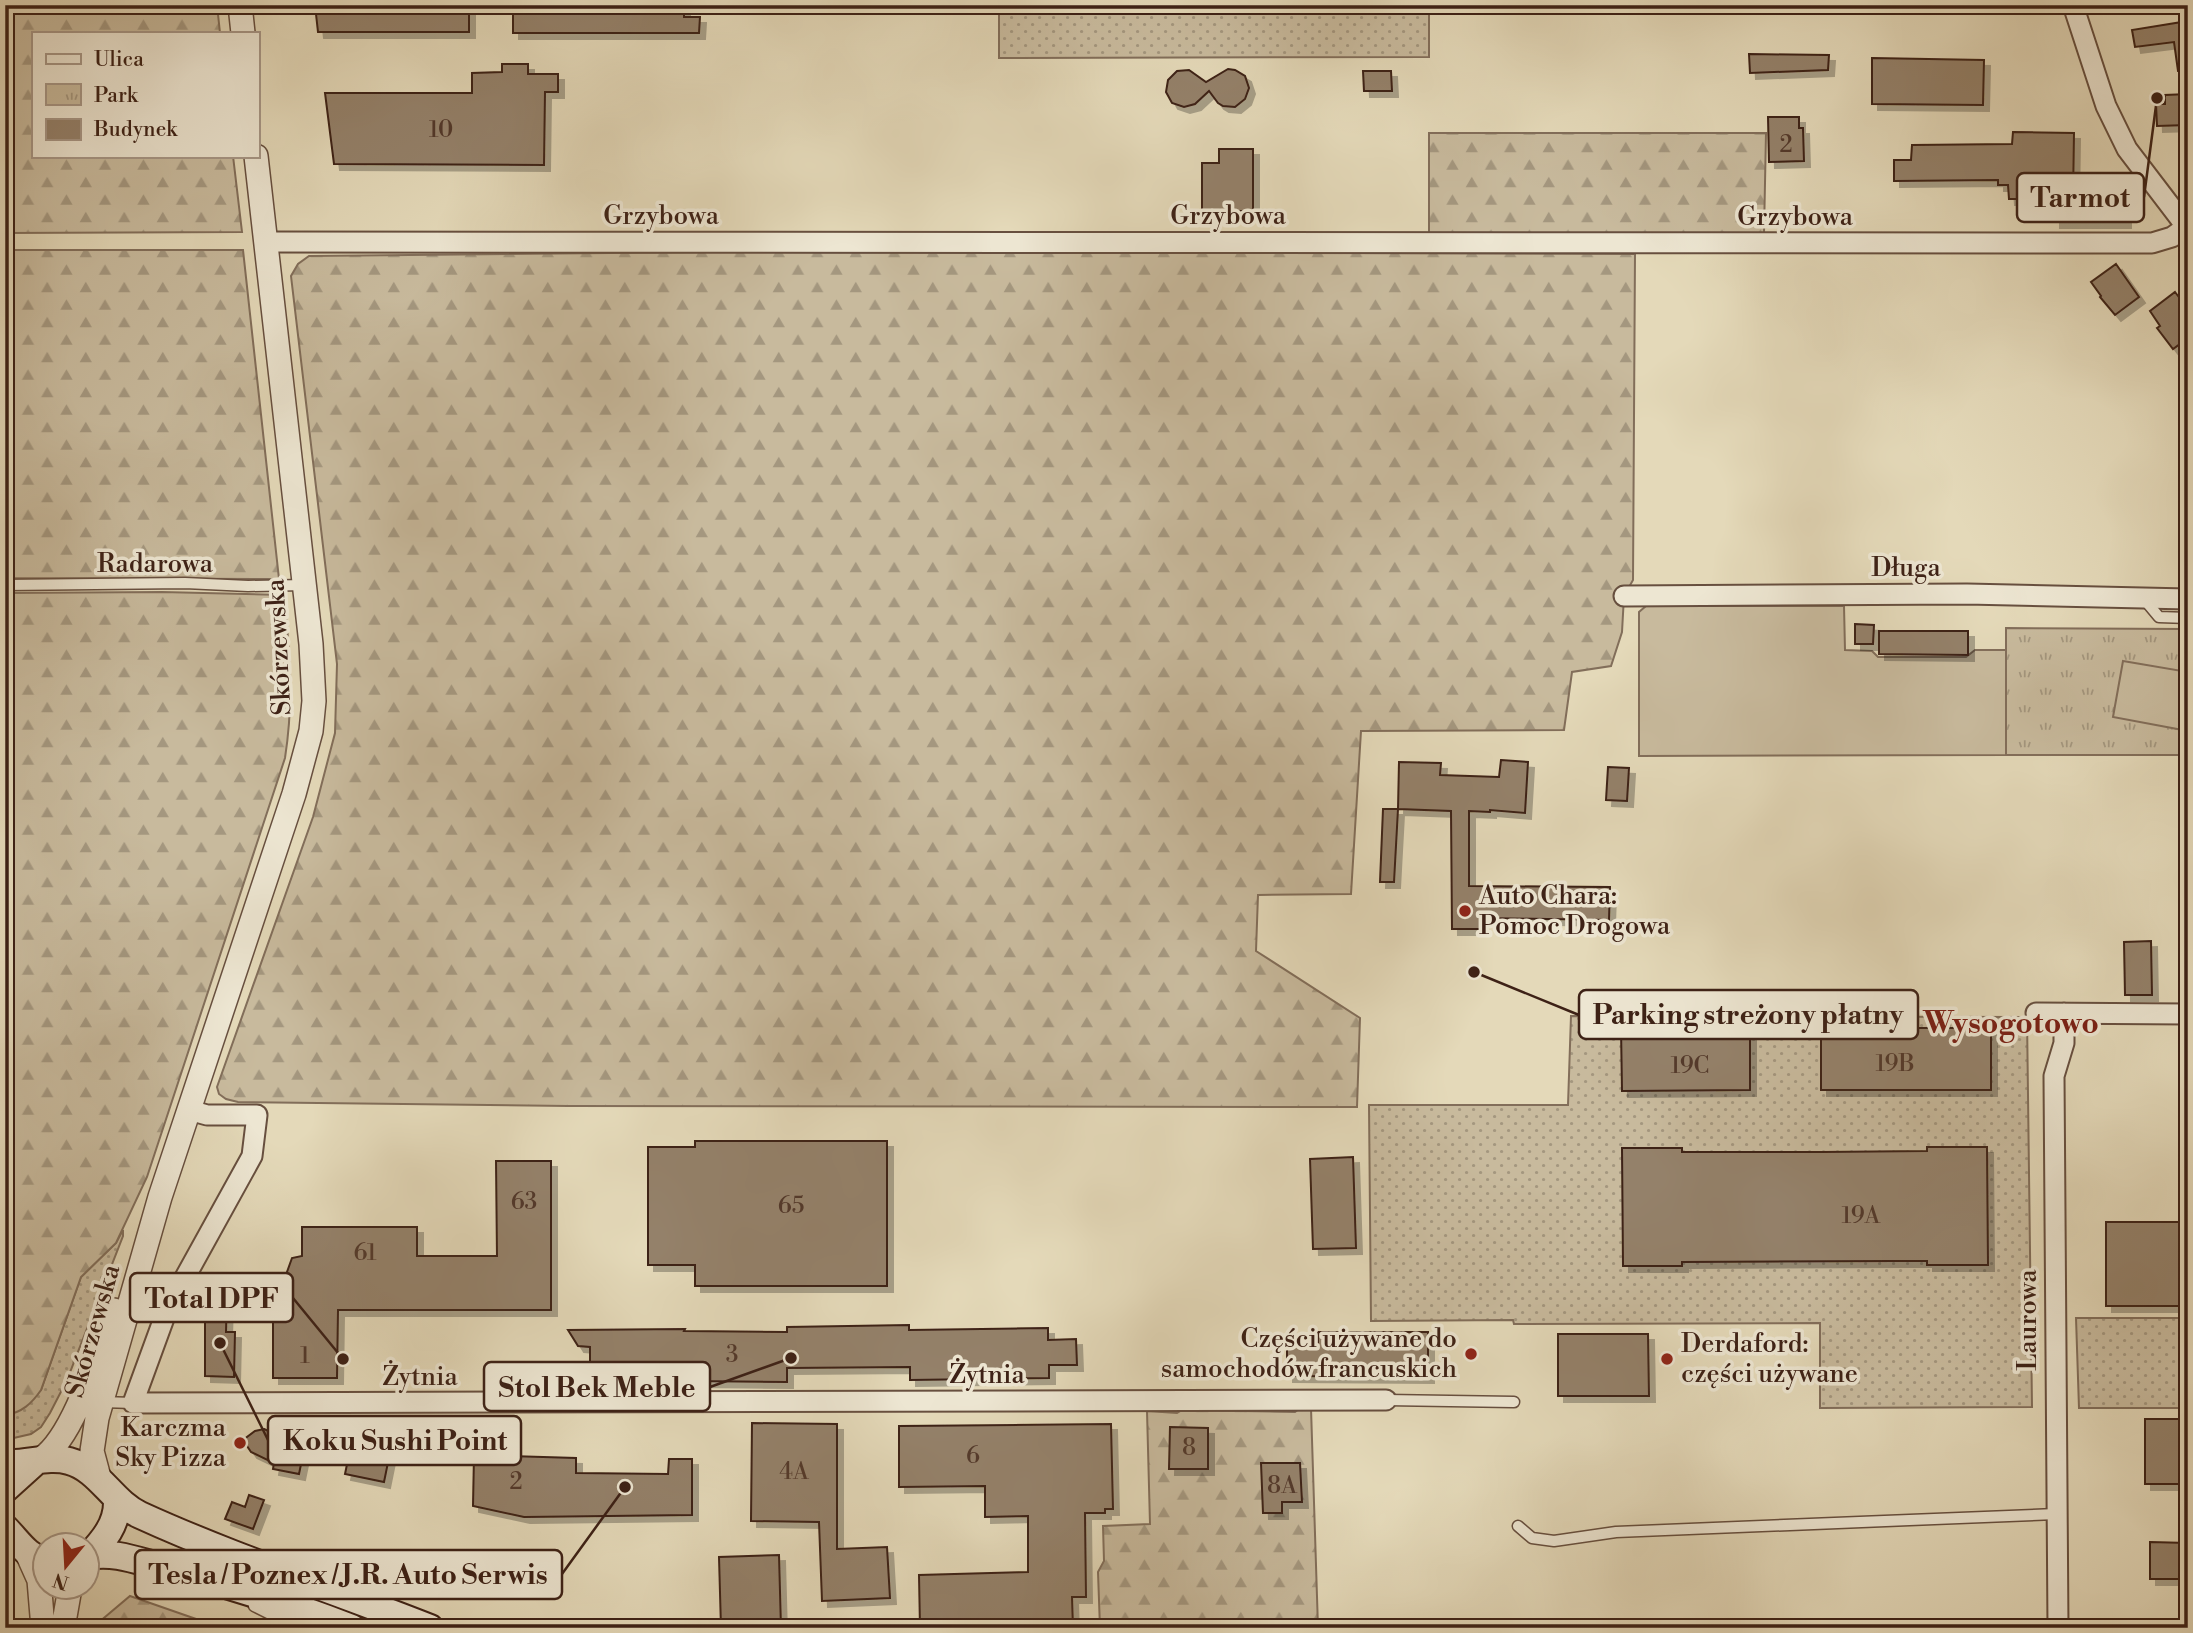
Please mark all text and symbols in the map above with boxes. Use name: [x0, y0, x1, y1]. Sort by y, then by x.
legend: [32, 32, 259, 158]
text: Ulica: [94, 47, 144, 73]
text: Park: [94, 83, 139, 109]
house number: 10: [429, 116, 453, 144]
text: Budynek: [93, 117, 178, 143]
house number: 2: [1779, 131, 1793, 159]
callout: Tarmot: [2017, 173, 2144, 222]
text: Tarmot: [2030, 181, 2131, 216]
street label: Grzybowa: [603, 200, 720, 232]
street label: Grzybowa: [1170, 200, 1287, 232]
street label: Grzybowa: [1737, 201, 1854, 233]
street label: Radarowa: [97, 548, 214, 580]
street label: Długa: [1871, 552, 1942, 584]
street label: Skórzewska: [259, 577, 299, 716]
place label: Auto Chara: Pomoc Drogowa: [1478, 880, 1671, 942]
marker: Auto Chara: Pomoc Drogowa: [1457, 903, 1473, 919]
callout: Parking streżony płatny: [1579, 990, 1918, 1039]
text: Parking streżony płatny: [1592, 998, 1905, 1033]
district label: Wysogotowo: [1922, 1005, 2099, 1043]
house number: 19B: [1875, 1050, 1915, 1078]
house number: 19C: [1671, 1052, 1709, 1080]
house number: 63: [511, 1188, 537, 1216]
house number: 65: [778, 1192, 804, 1220]
house number: 19A: [1842, 1202, 1882, 1230]
house number: 61: [353, 1239, 377, 1267]
street label: Skórzewska: [59, 1260, 127, 1401]
street label: Laurowa: [2012, 1268, 2044, 1371]
callout: Total DPF: [130, 1273, 293, 1322]
text: Total DPF: [145, 1282, 280, 1317]
place label: Części używane do samochodów francuskich: [1161, 1323, 1457, 1385]
place label: Derdaford: części używane: [1681, 1328, 1858, 1390]
house number: 3: [726, 1341, 738, 1369]
house number: 1: [300, 1342, 310, 1370]
marker: Części używane do samochodów francuskich: [1463, 1346, 1479, 1362]
marker: Derdaford: części używane: [1659, 1351, 1675, 1367]
street label: Żytnia: [949, 1358, 1025, 1391]
street label: Żytnia: [382, 1360, 458, 1393]
callout: Stol Bek Meble: [484, 1362, 710, 1411]
text: Stol Bek Meble: [498, 1371, 696, 1406]
place label: Karczma Sky Pizza: [115, 1412, 227, 1474]
callout: Koku Sushi Point: [268, 1416, 521, 1465]
text: Koku Sushi Point: [283, 1424, 508, 1459]
house number: 8: [1182, 1434, 1196, 1462]
marker: Karczma Sky Pizza: [232, 1435, 248, 1451]
house number: 6: [966, 1442, 980, 1470]
house number: 4A: [779, 1458, 810, 1486]
house number: 2: [509, 1468, 523, 1496]
house number: 8A: [1267, 1472, 1298, 1500]
north arrow: [32, 1532, 102, 1602]
callout: Tesla / Poznex / J.R. Auto Serwis: [135, 1550, 562, 1599]
text: Tesla / Poznex / J.R. Auto Serwis: [148, 1558, 548, 1593]
text: N: [50, 1567, 72, 1595]

